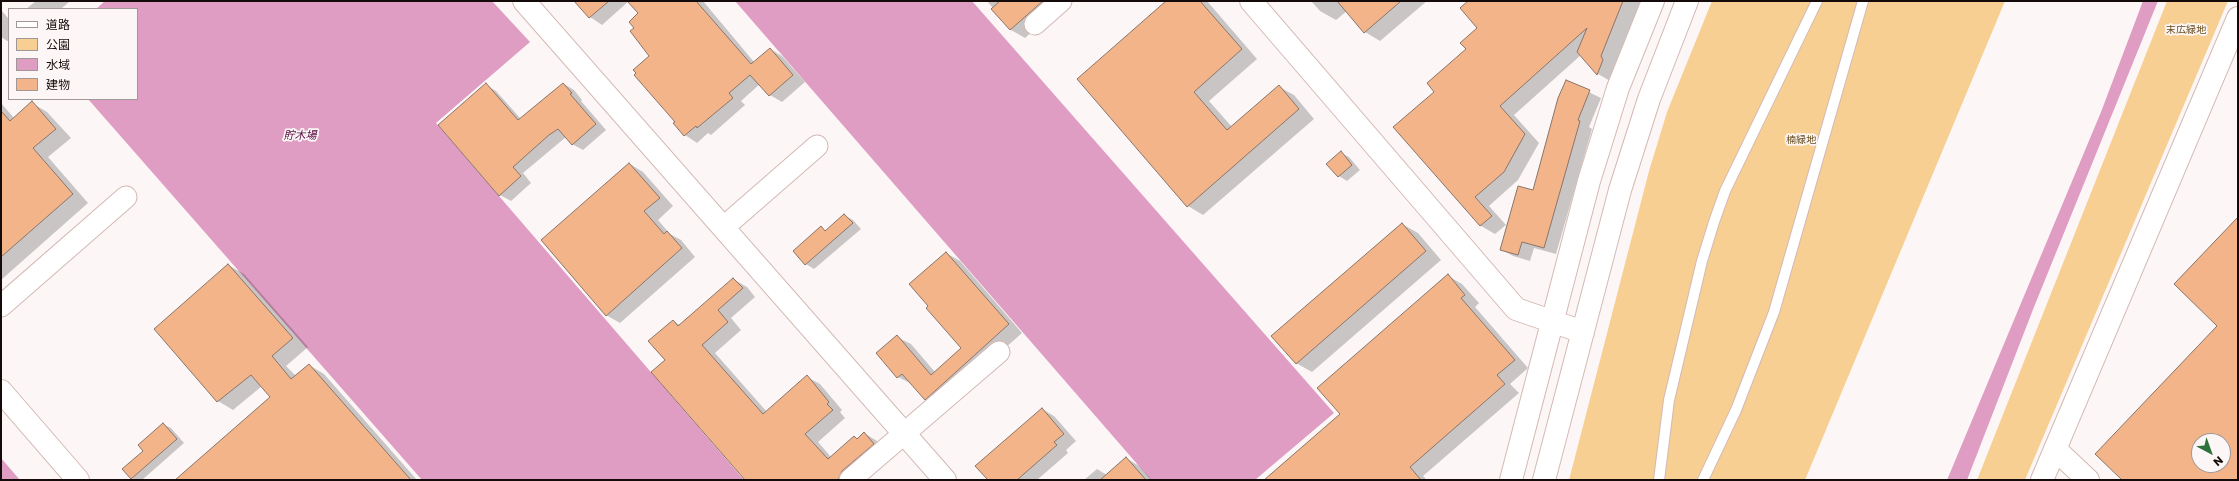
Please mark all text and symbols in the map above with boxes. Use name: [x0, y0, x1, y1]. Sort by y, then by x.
legend: [8, 8, 138, 100]
text: 道路: [46, 16, 70, 33]
park label: 末広緑地: [2166, 24, 2206, 36]
text: 公園: [46, 36, 70, 53]
text: 水域: [46, 56, 70, 73]
text: 建物: [46, 76, 70, 93]
water label: 貯木場: [284, 129, 316, 143]
park label: 楠緑地: [1786, 134, 1816, 146]
north arrow: [2191, 433, 2231, 473]
text: N: [2210, 453, 2227, 470]

